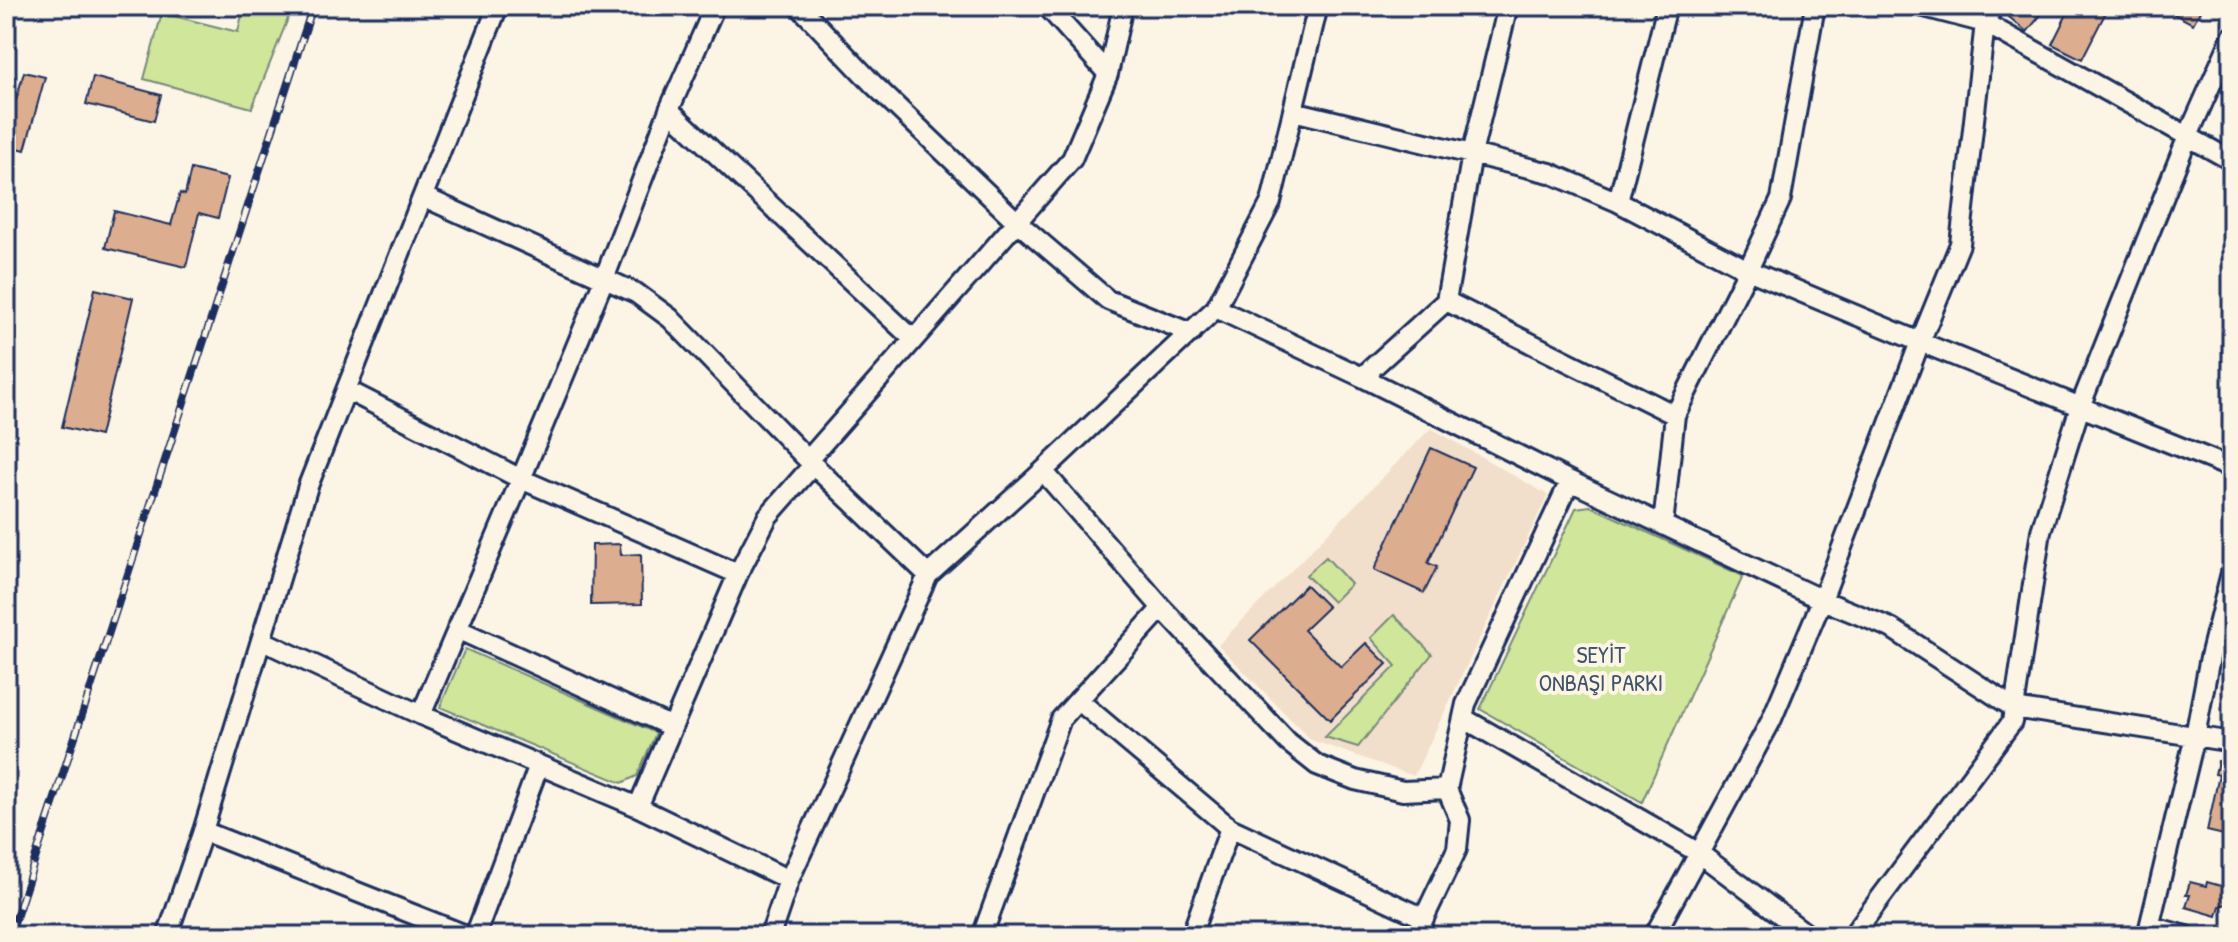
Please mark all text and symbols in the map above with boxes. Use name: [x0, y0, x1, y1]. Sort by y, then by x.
park label: SEYİT ONBAŞI PARKI: [1539, 638, 1663, 698]

